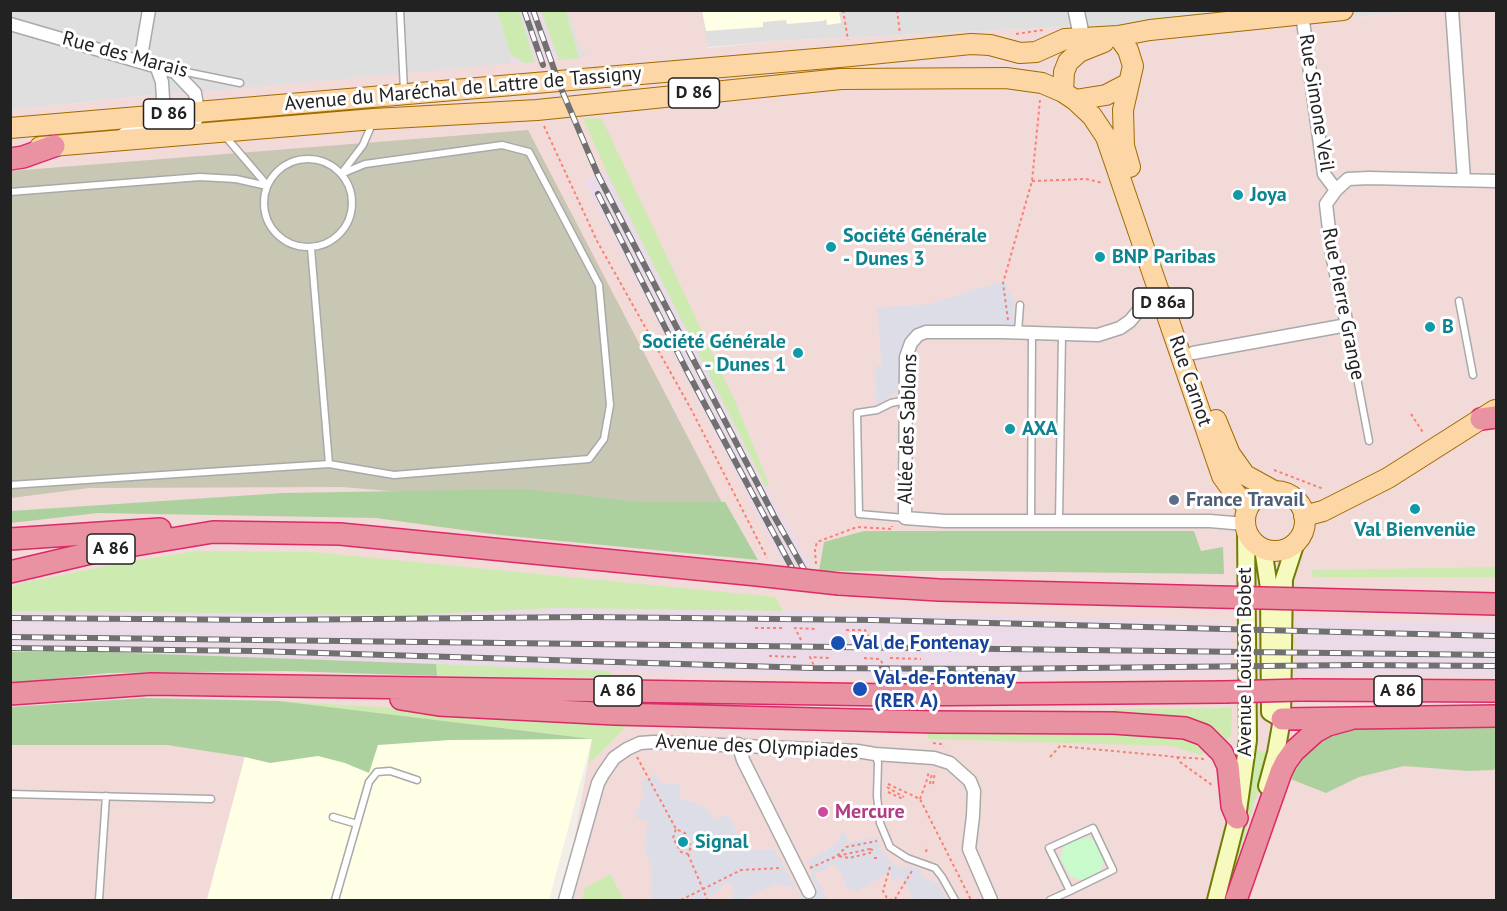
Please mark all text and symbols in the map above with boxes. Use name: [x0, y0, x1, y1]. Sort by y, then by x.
street label: Rue des Marais: [60, 27, 190, 83]
street label: Rue Simone Veil: [1293, 33, 1339, 173]
street label: Avenue du Maréchal de Lattre de Tassigny: [283, 61, 643, 117]
road number: D 86: [668, 78, 720, 108]
road number: D 86: [144, 99, 195, 129]
place label: Joya: [1250, 183, 1287, 207]
marker: Joya: [1231, 188, 1245, 202]
place label: Société Générale - Dunes 3: [843, 224, 987, 271]
street label: Rue Pierre Grange: [1316, 226, 1370, 382]
marker: Société Générale - Dunes 3: [824, 240, 838, 254]
place label: BNP Paribas: [1112, 245, 1216, 269]
marker: BNP Paribas: [1093, 250, 1107, 264]
road number: D 86a: [1133, 288, 1193, 318]
place label: B: [1442, 315, 1454, 339]
marker: B: [1423, 320, 1437, 334]
place label: Société Générale - Dunes 1: [642, 330, 786, 377]
street label: Rue Carnot: [1163, 333, 1217, 429]
marker: Société Générale - Dunes 1: [791, 346, 805, 360]
street label: Allée des Sablons: [893, 353, 923, 505]
place label: AXA: [1022, 417, 1058, 441]
marker: AXA: [1003, 422, 1017, 436]
place label: France Travail: [1186, 488, 1304, 512]
marker: France Travail: [1167, 493, 1181, 507]
marker: Val Bienvenüe: [1408, 502, 1422, 516]
place label: Val Bienvenüe: [1354, 518, 1476, 542]
road number: A 86: [87, 534, 135, 564]
street label: Avenue Louison Bobet: [1233, 567, 1257, 757]
place label: Val de Fontenay: [852, 631, 989, 655]
marker: Val de Fontenay: [829, 634, 847, 652]
place label: Val-de-Fontenay (RER A): [874, 666, 1015, 713]
road number: A 86: [594, 676, 642, 706]
road number: A 86: [1374, 676, 1422, 706]
marker: Val-de-Fontenay (RER A): [851, 680, 869, 698]
street label: Avenue des Olympiades: [655, 730, 859, 764]
place label: Mercure: [835, 800, 905, 824]
marker: Mercure: [816, 805, 830, 819]
place label: Signal: [695, 830, 748, 854]
marker: Signal: [676, 835, 690, 849]

